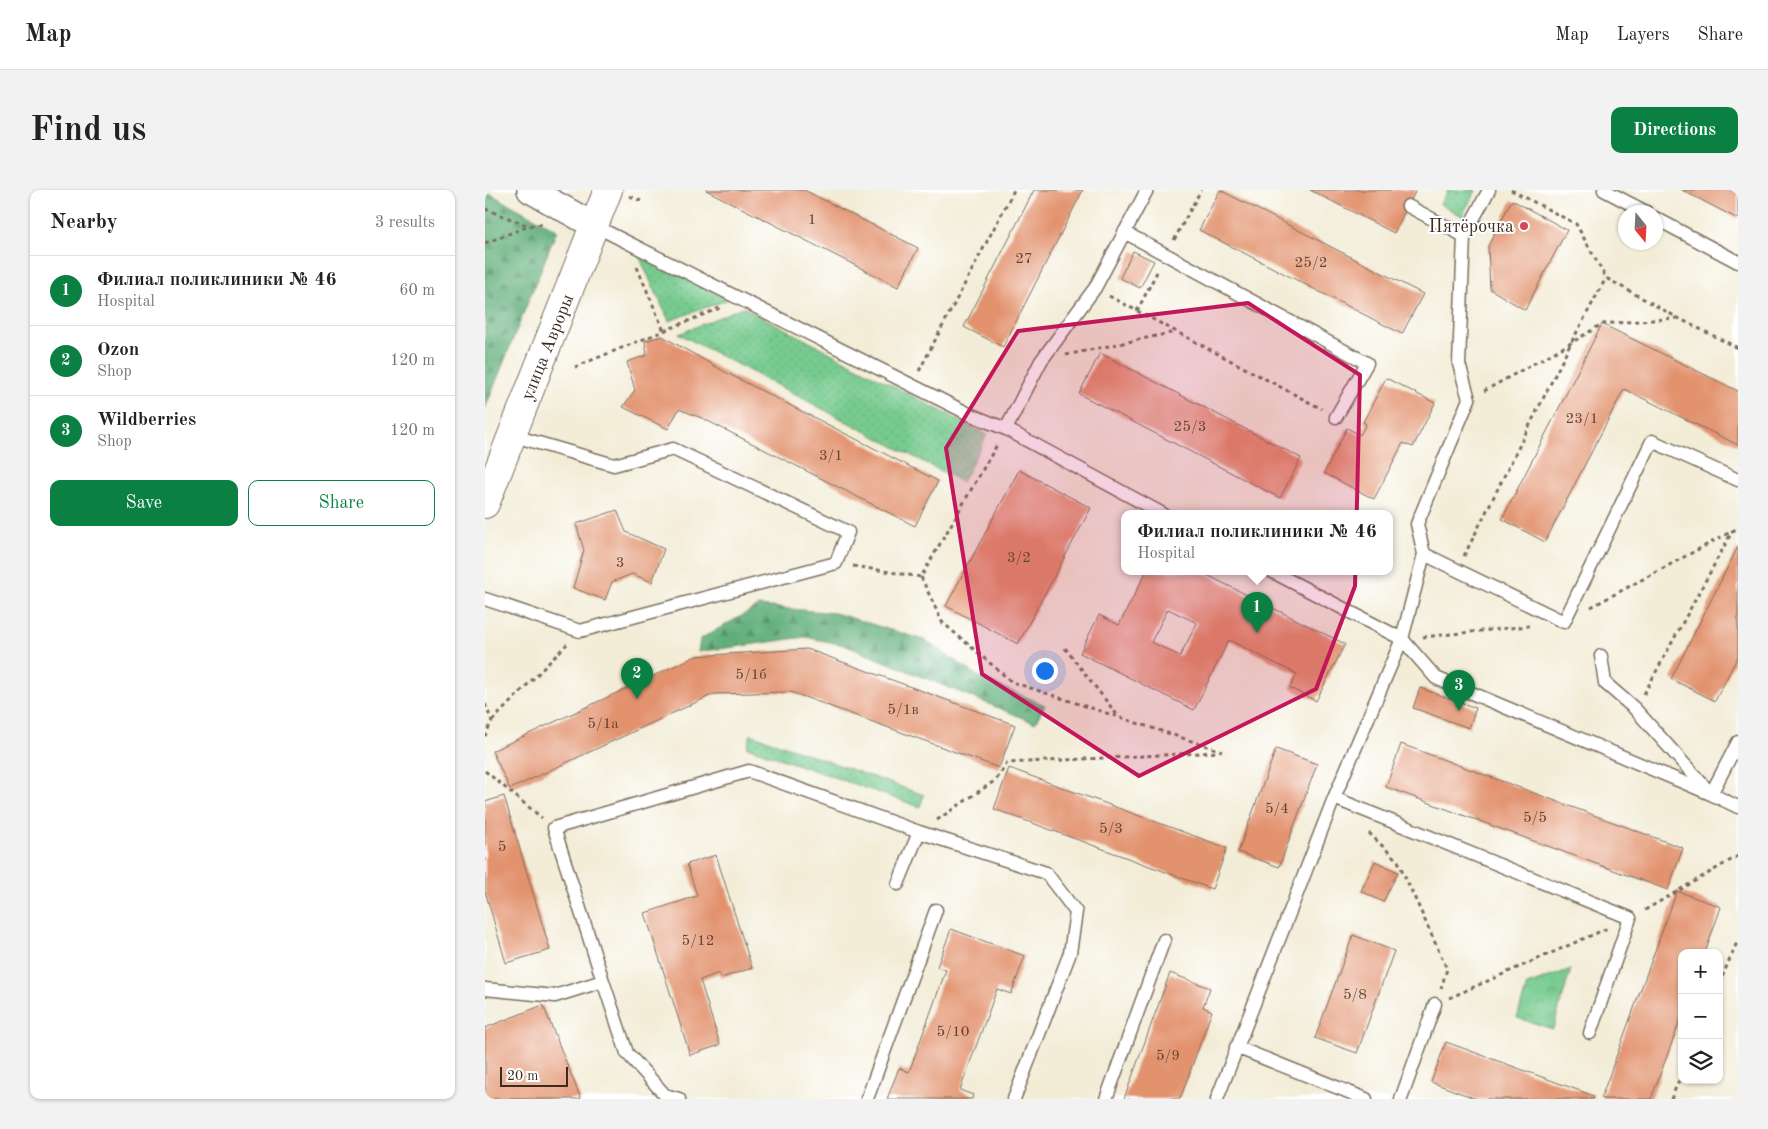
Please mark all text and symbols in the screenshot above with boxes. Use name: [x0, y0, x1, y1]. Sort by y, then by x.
text: Map: [25, 23, 72, 47]
text: Map: [1555, 26, 1589, 44]
text: Layers: [1617, 26, 1669, 44]
text: Share: [1697, 26, 1743, 44]
button: Directions: [1611, 107, 1738, 153]
text: Find us: [30, 113, 146, 148]
north arrow: [1618, 205, 1663, 250]
text: Nearby: [50, 212, 118, 233]
house number: 1: [808, 213, 816, 228]
text: 3 results: [375, 215, 435, 231]
place label: Пятёрочка: [1429, 218, 1514, 236]
marker: Пятёрочка: [1518, 220, 1530, 232]
house number: 27: [1015, 252, 1033, 267]
house number: 25/2: [1295, 256, 1327, 271]
text: Филиал поликлиники № 46: [97, 271, 337, 290]
text: 1: [61, 283, 71, 299]
text: 60 m: [399, 283, 435, 299]
street label: улица Авроры: [518, 292, 577, 403]
text: Hospital: [97, 294, 155, 310]
text: Ozon: [97, 341, 139, 360]
text: 2: [61, 353, 71, 369]
text: 120 m: [390, 353, 435, 369]
text: Shop: [97, 364, 132, 380]
text: Wildberries: [97, 411, 196, 430]
house number: 23/1: [1566, 412, 1598, 427]
house number: 25/3: [1174, 420, 1206, 435]
text: 3: [61, 423, 71, 439]
text: 120 m: [390, 423, 435, 439]
text: Shop: [97, 434, 132, 450]
house number: 3/1: [819, 449, 843, 464]
button: Save: [50, 480, 238, 526]
button: Share: [248, 480, 435, 526]
popup: [1121, 510, 1393, 575]
text: Филиал поликлиники № 46: [1137, 523, 1377, 542]
text: Hospital: [1137, 546, 1195, 562]
house number: 3/2: [1007, 551, 1031, 566]
house number: 3: [616, 556, 624, 571]
pin: 1: [1241, 592, 1273, 633]
pin: 2: [621, 658, 653, 699]
your location: [1032, 658, 1058, 684]
house number: 5/1б: [735, 668, 767, 683]
pin: 3: [1443, 670, 1475, 711]
house number: 5/1в: [887, 703, 919, 718]
house number: 5/1а: [587, 717, 619, 732]
house number: 5/4: [1265, 802, 1289, 817]
house number: 5/5: [1523, 811, 1547, 826]
house number: 5/3: [1099, 822, 1123, 837]
house number: 5: [498, 840, 506, 855]
house number: 5/12: [682, 934, 714, 949]
map controls: [1678, 949, 1723, 1084]
button: +: [1678, 949, 1723, 994]
house number: 5/8: [1343, 988, 1367, 1003]
button: −: [1678, 994, 1723, 1039]
house number: 5/10: [937, 1025, 969, 1040]
button: layers: [1678, 1039, 1723, 1084]
house number: 5/9: [1156, 1049, 1180, 1064]
scale bar: [500, 1064, 567, 1087]
text: 20 m: [507, 1069, 538, 1083]

